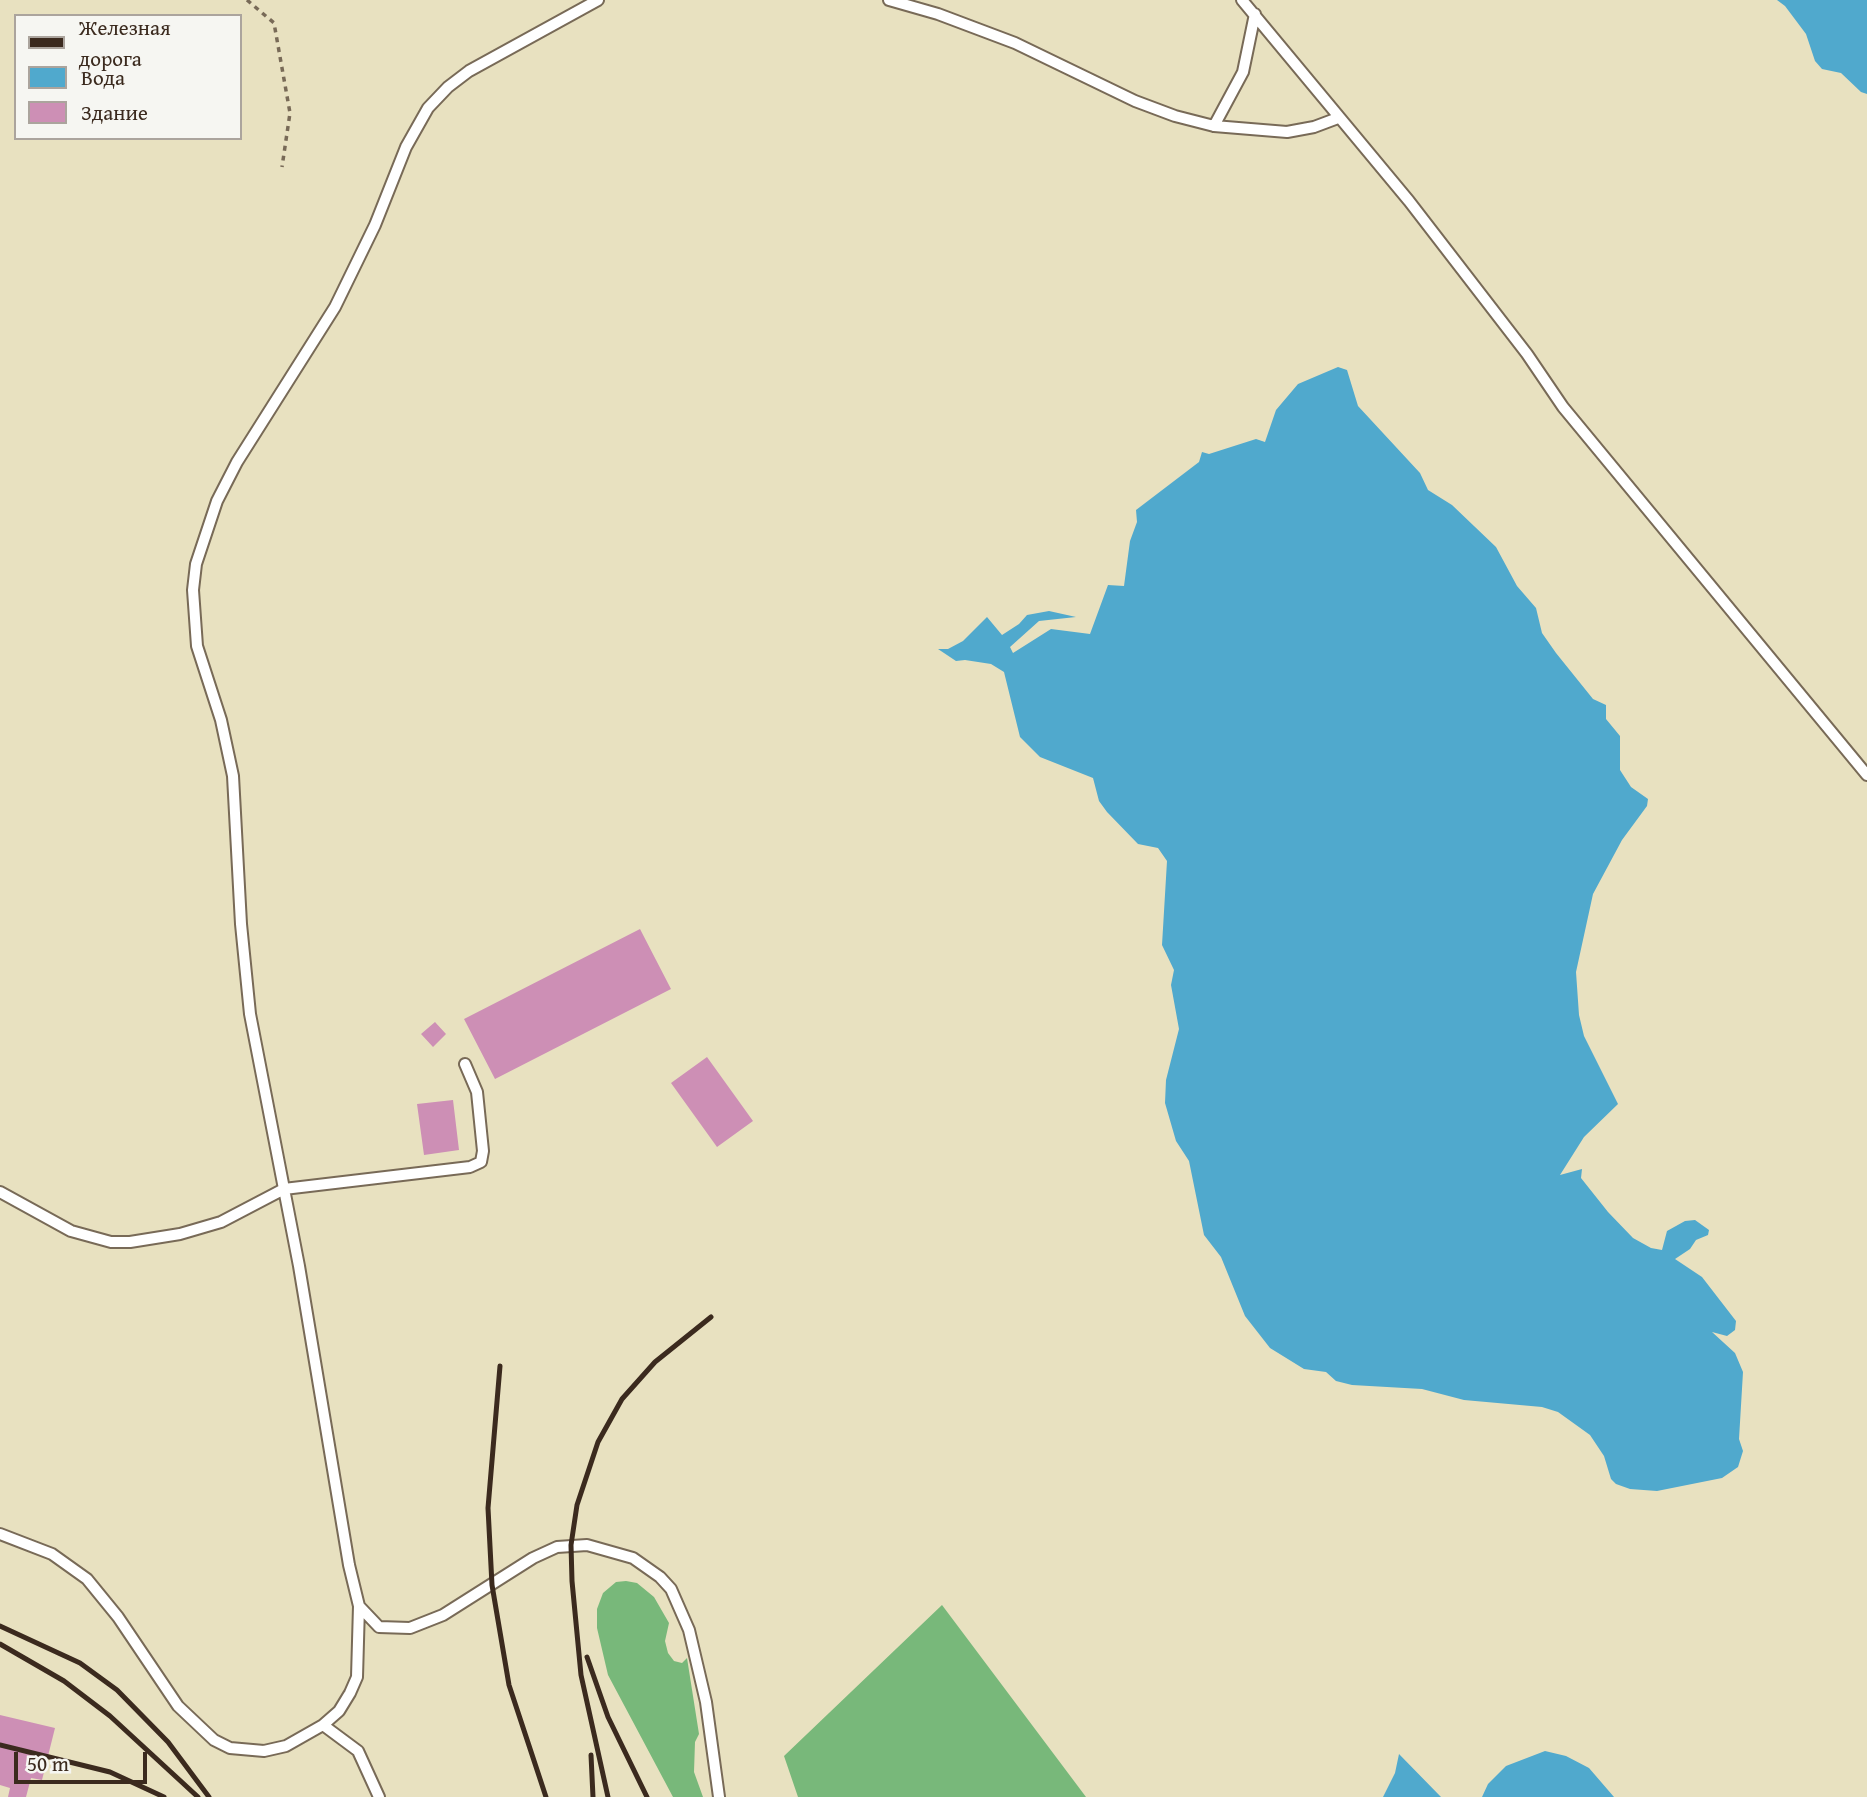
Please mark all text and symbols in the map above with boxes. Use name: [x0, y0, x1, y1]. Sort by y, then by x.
text: Железная дорога: [79, 12, 171, 74]
legend: [14, 14, 242, 140]
text: Вода: [81, 62, 125, 93]
text: Здание: [81, 97, 148, 128]
scale bar: [18, 1738, 150, 1782]
text: 50 m: [27, 1748, 69, 1779]

